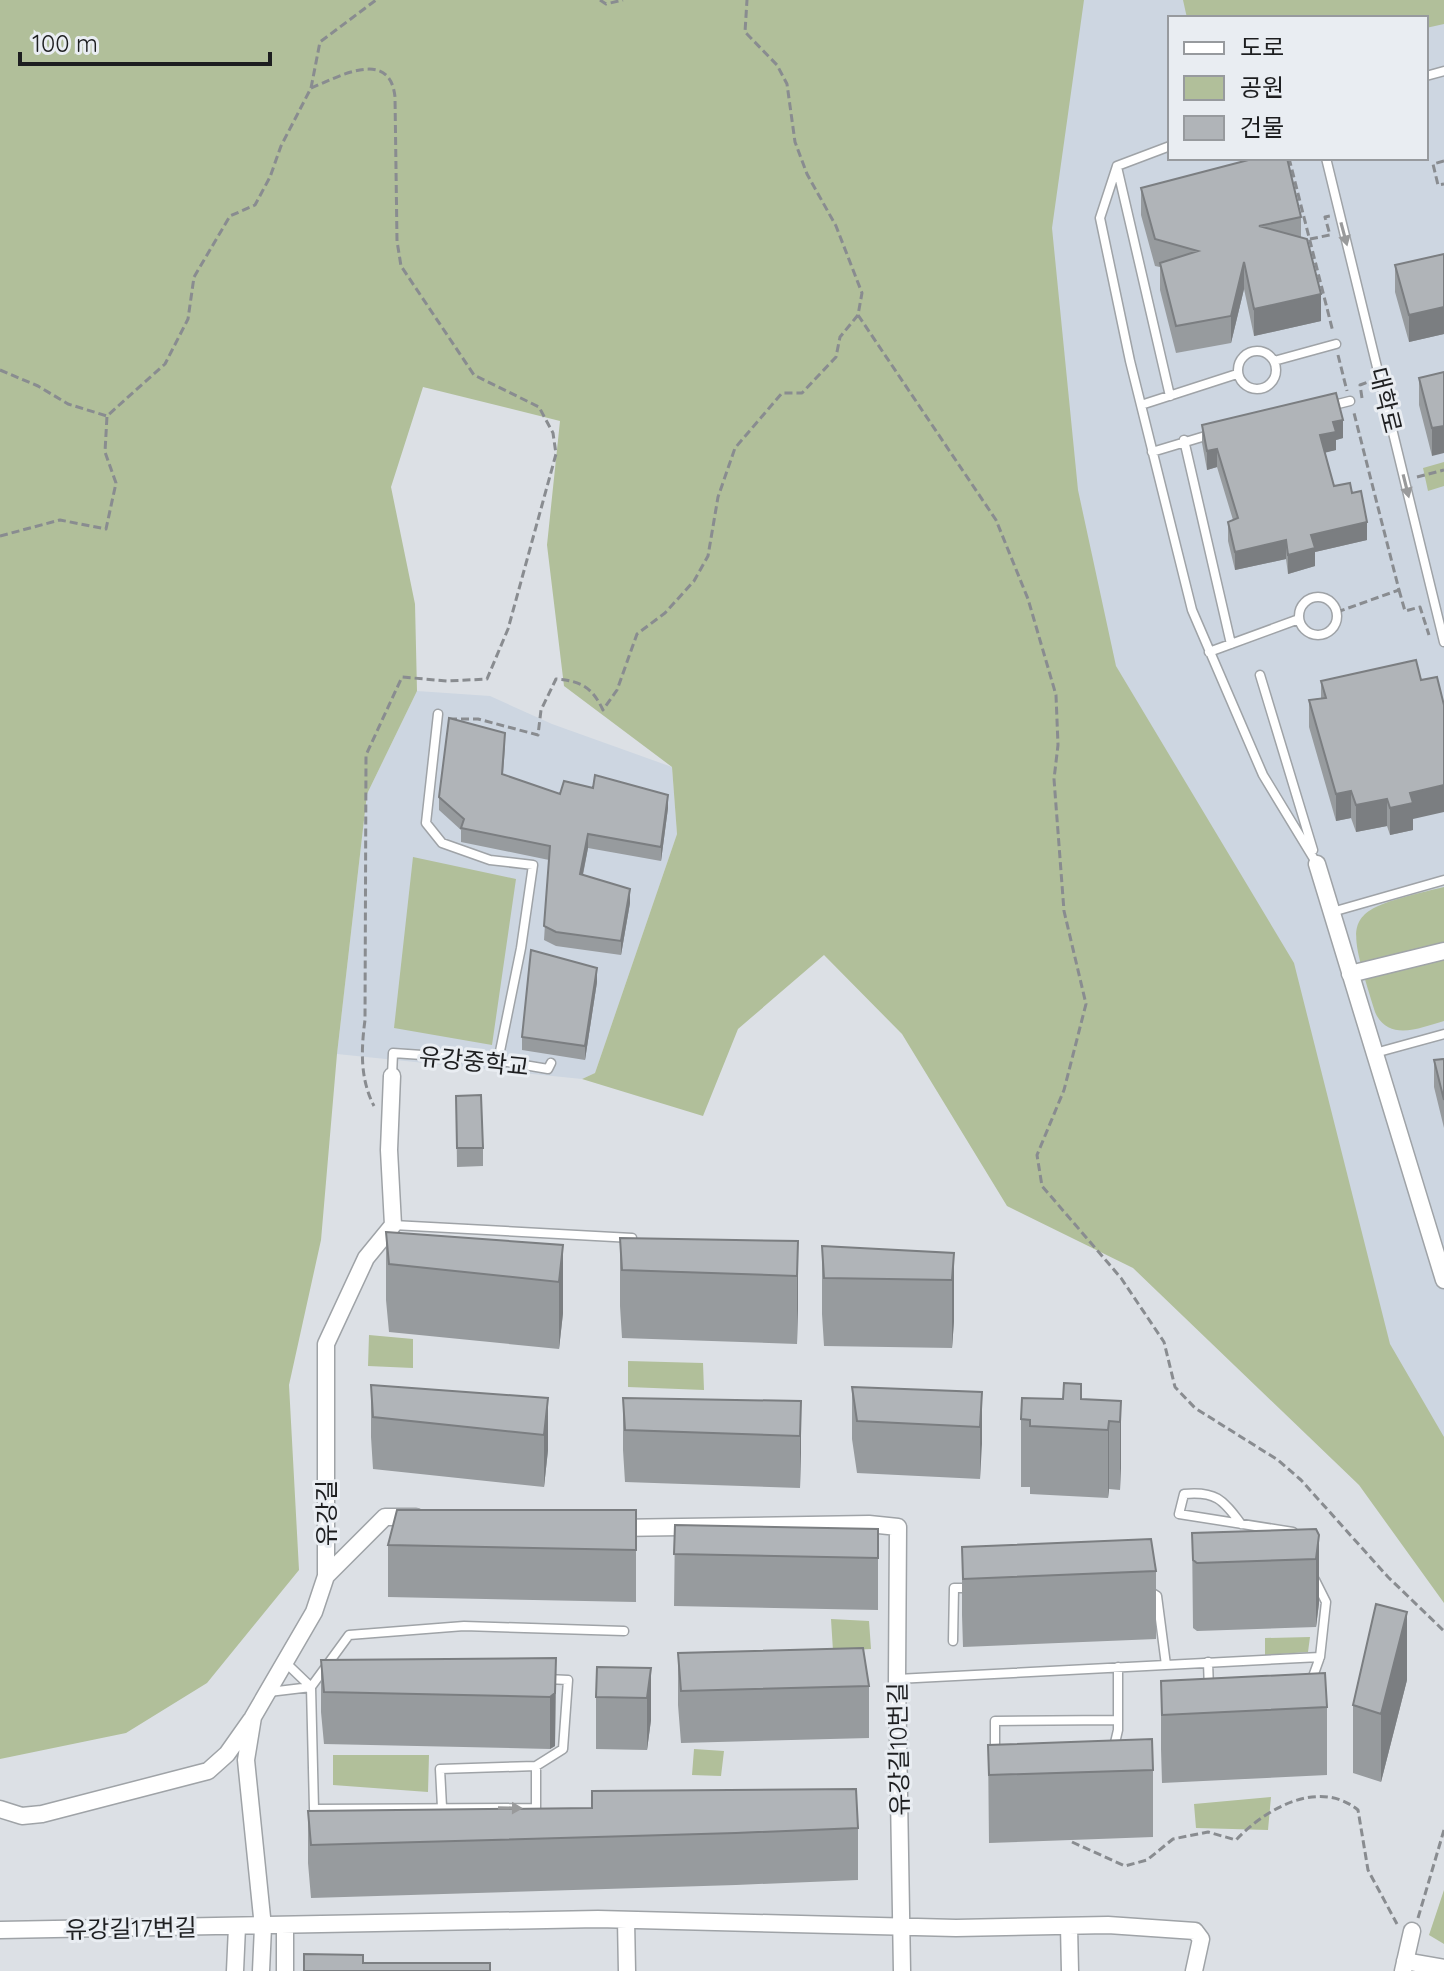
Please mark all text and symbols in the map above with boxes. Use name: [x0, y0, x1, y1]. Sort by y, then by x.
scale bar: [20, 16, 270, 66]
legend: [1168, 16, 1428, 160]
text: 100 m: [32, 28, 98, 58]
text: 도로: [1240, 32, 1284, 62]
text: 공원: [1240, 72, 1284, 102]
text: 건물: [1240, 112, 1284, 142]
one-way arrow: [1338, 222, 1351, 246]
street label: 대학로: [1363, 364, 1409, 436]
one-way arrow: [1401, 474, 1413, 499]
street label: 유강중학교: [418, 1040, 530, 1082]
street label: 유강길: [311, 1480, 341, 1546]
street label: 유강길10번길: [882, 1682, 914, 1816]
one-way arrow: [498, 1801, 523, 1814]
street label: 유강길17번길: [65, 1912, 197, 1944]

